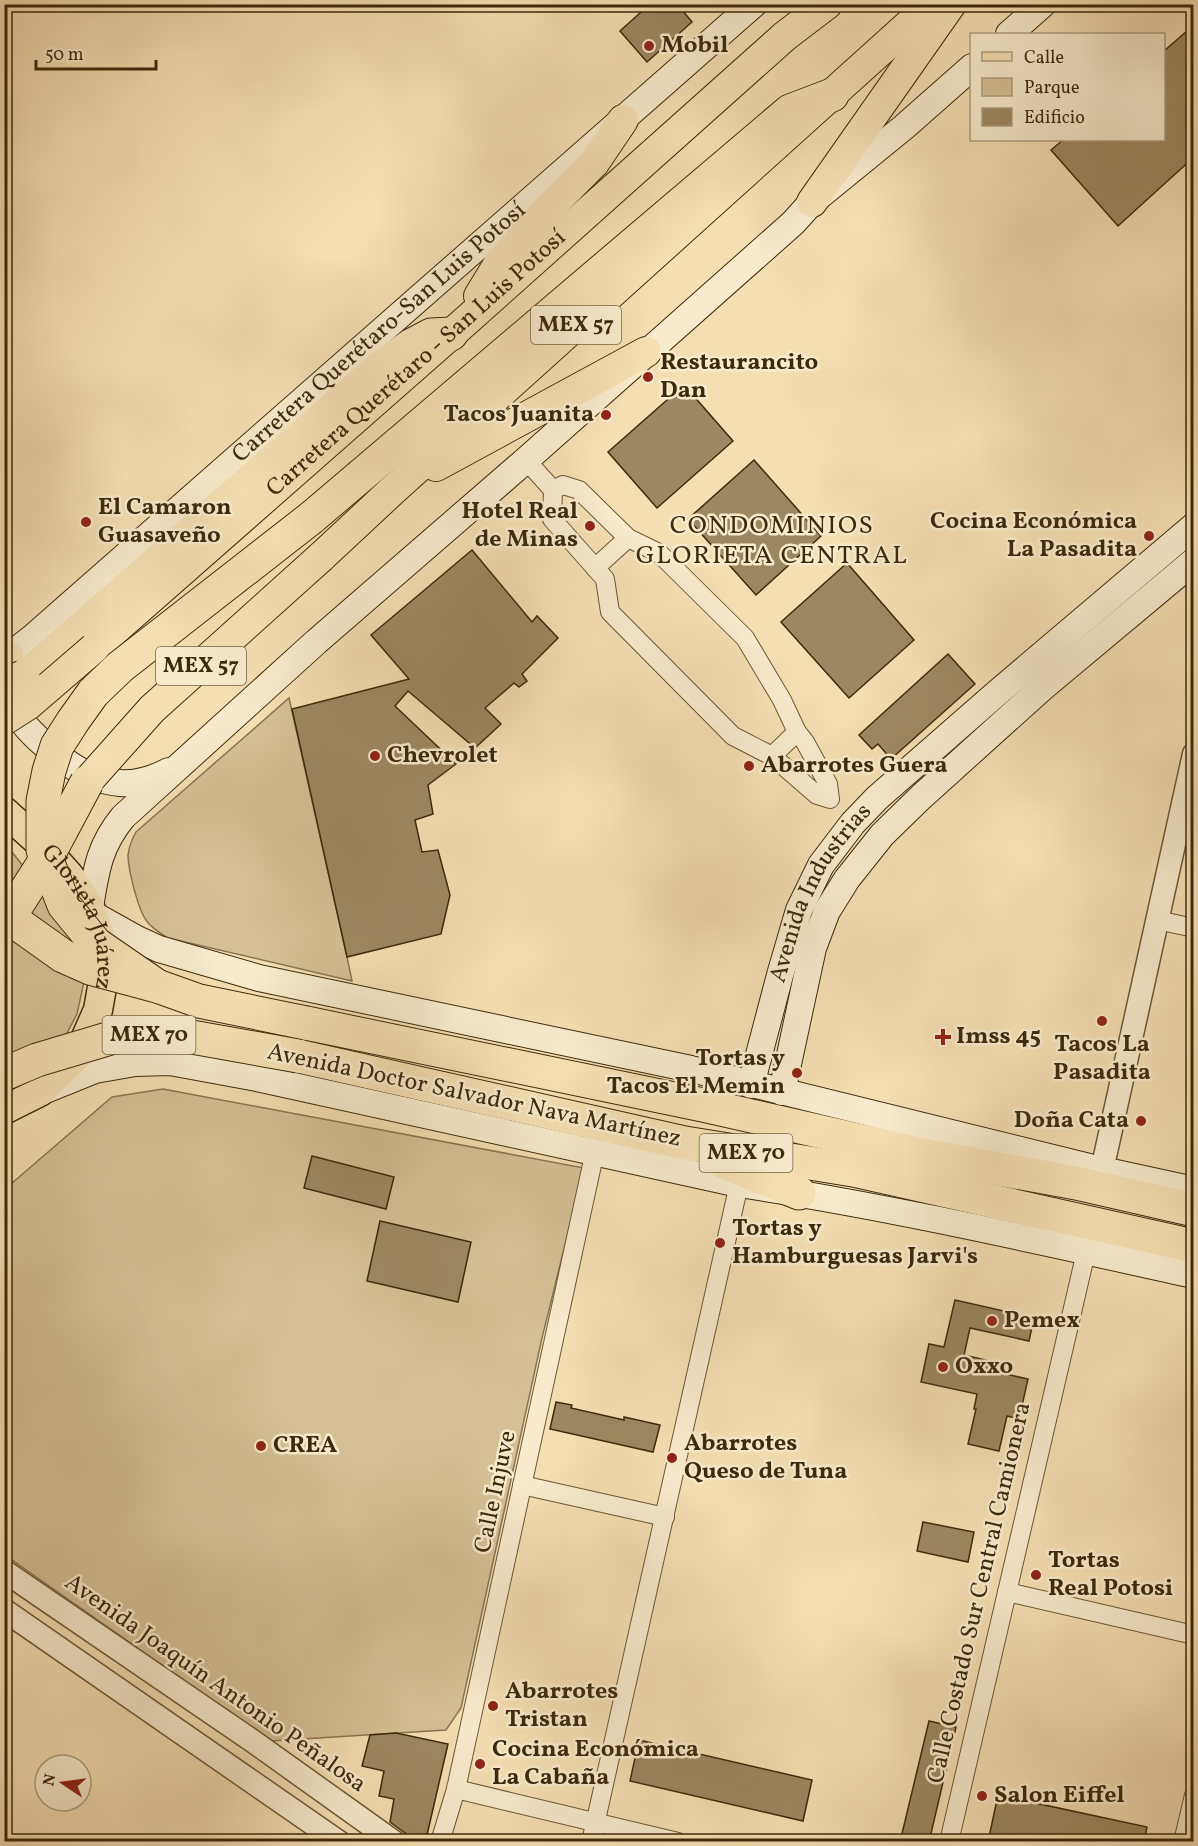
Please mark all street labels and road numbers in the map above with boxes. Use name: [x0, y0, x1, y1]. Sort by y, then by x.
street label: Carretera Querétaro-San Luis Potosí: [225, 194, 534, 471]
street label: Carretera Querétaro - San Luis Potosí: [259, 222, 574, 506]
road number: MEX 57: [531, 306, 621, 344]
road number: MEX 57: [156, 647, 246, 685]
street label: Avenida Industrias: [762, 796, 880, 987]
street label: Glorieta Juárez: [33, 837, 121, 992]
road number: MEX 70: [102, 1016, 195, 1054]
street label: Avenida Doctor Salvador Nava Martínez: [264, 1035, 684, 1157]
road number: MEX 70: [700, 1134, 792, 1172]
street label: Calle Costado Sur Central Camionera: [920, 1399, 1040, 1787]
street label: Calle Injuve: [466, 1428, 526, 1556]
street label: Avenida Joaquín Antonio Peñalosa: [57, 1566, 373, 1802]

